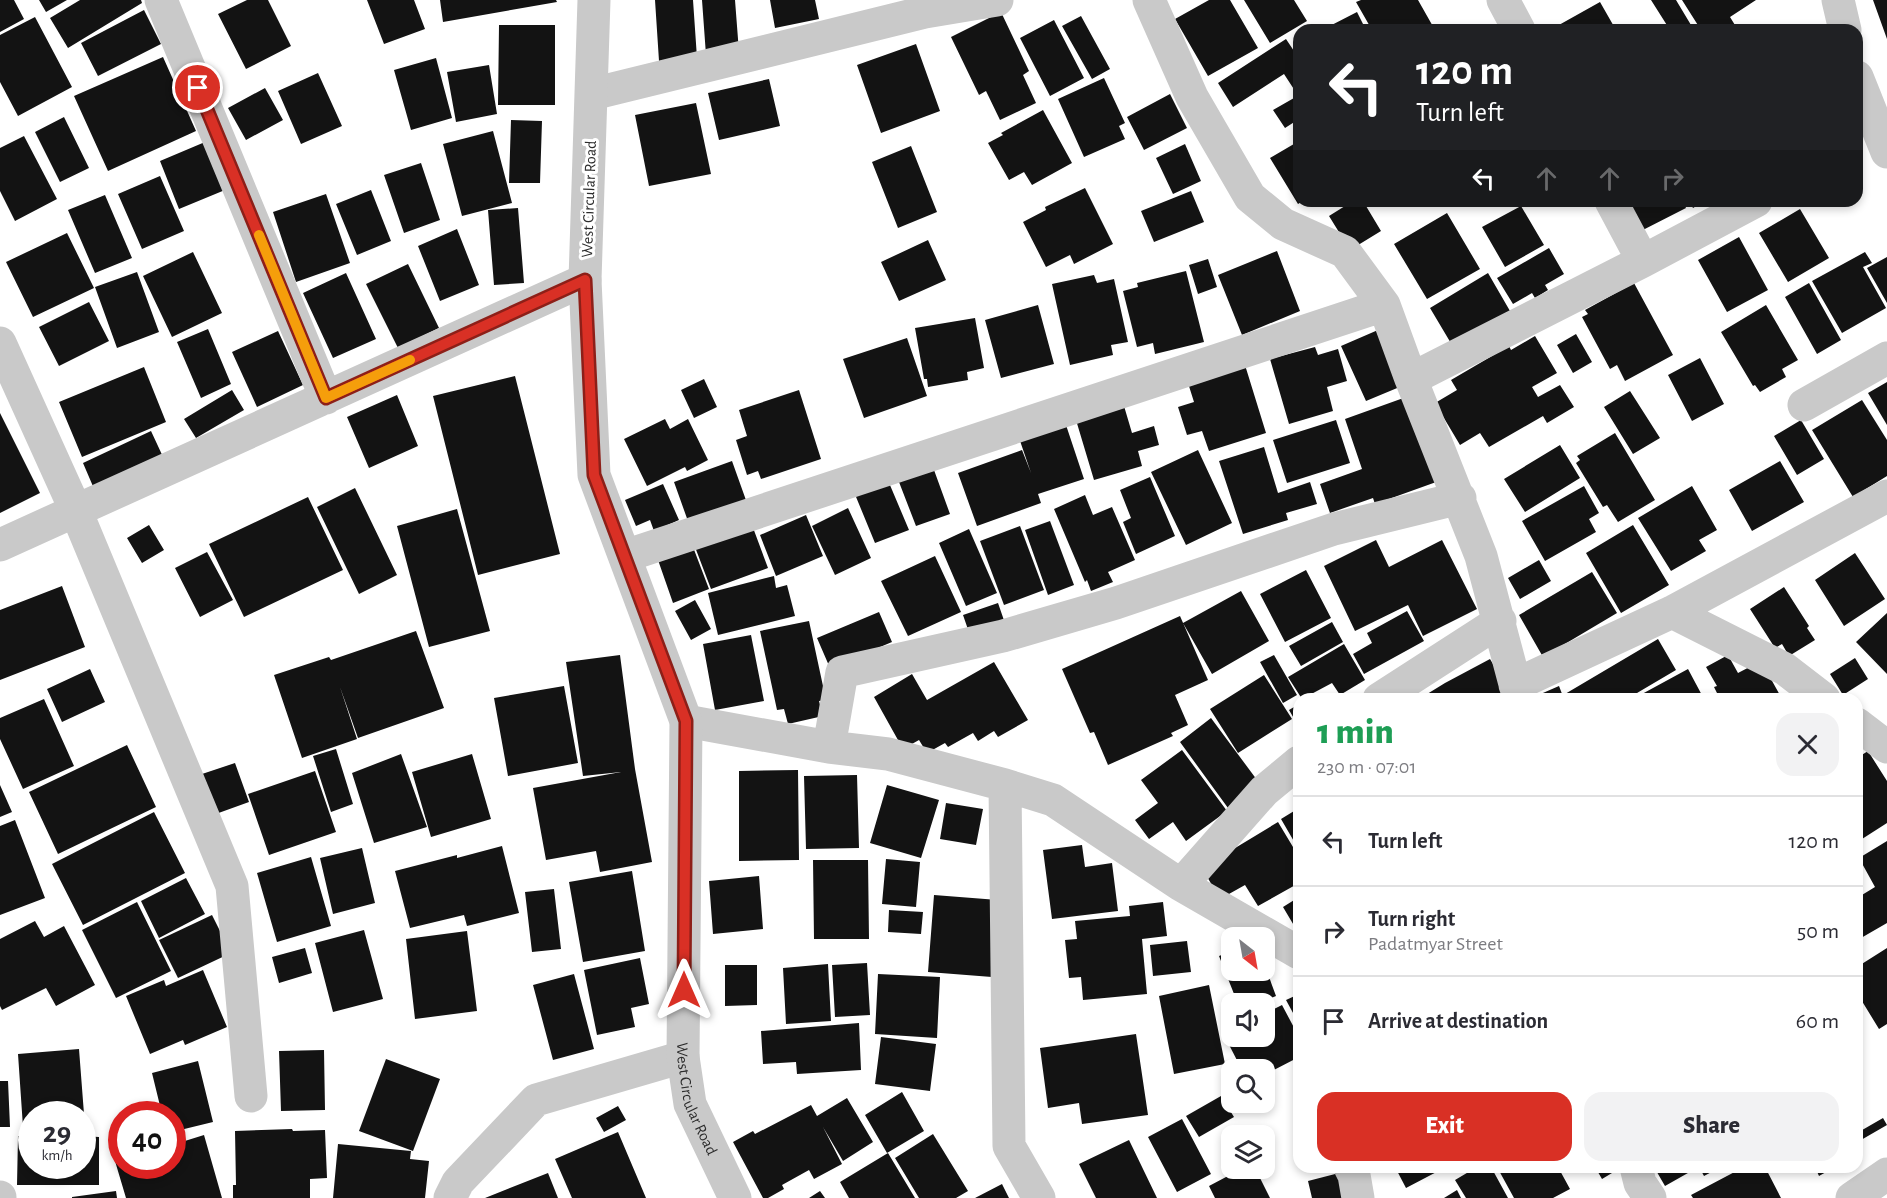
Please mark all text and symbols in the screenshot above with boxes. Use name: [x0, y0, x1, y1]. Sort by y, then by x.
icon: left: [1317, 48, 1395, 126]
text: 120 m: [1416, 50, 1513, 92]
pin: [172, 62, 223, 113]
icon: arrive: [181, 71, 214, 104]
text: Turn left: [1416, 99, 1504, 126]
street label: West Circular Road: [579, 140, 599, 258]
icon: left: [1467, 162, 1500, 195]
icon: ahead: [1530, 162, 1563, 195]
icon: ahead: [1593, 162, 1626, 195]
icon: right: [1656, 162, 1689, 195]
button: close: [1776, 713, 1839, 776]
text: 1 min: [1317, 714, 1394, 750]
text: 230 m · 07:01: [1317, 757, 1416, 777]
icon: left: [1317, 825, 1350, 858]
text: Turn left: [1368, 830, 1442, 852]
text: 120 m: [1789, 830, 1839, 852]
text: Turn right: [1368, 908, 1455, 930]
icon: right: [1317, 915, 1350, 948]
text: 50 m: [1797, 920, 1839, 942]
north arrow: [1221, 927, 1275, 981]
map controls: [1221, 927, 1275, 1179]
text: Padatmyar Street: [1368, 934, 1503, 954]
position arrow: [652, 958, 716, 1022]
button: sound: [1221, 993, 1275, 1047]
icon: arrive: [1317, 1005, 1350, 1038]
text: Arrive at destination: [1368, 1010, 1548, 1032]
text: 60 m: [1796, 1010, 1839, 1032]
street label: West Circular Road: [674, 1042, 720, 1158]
button: search: [1221, 1059, 1275, 1113]
button: Exit: [1317, 1092, 1572, 1161]
button: Share: [1584, 1092, 1839, 1161]
speed limit sign: 40: [108, 1101, 186, 1179]
text: 29: [43, 1118, 71, 1148]
button: layers: [1221, 1125, 1275, 1179]
text: km/h: [42, 1148, 72, 1163]

